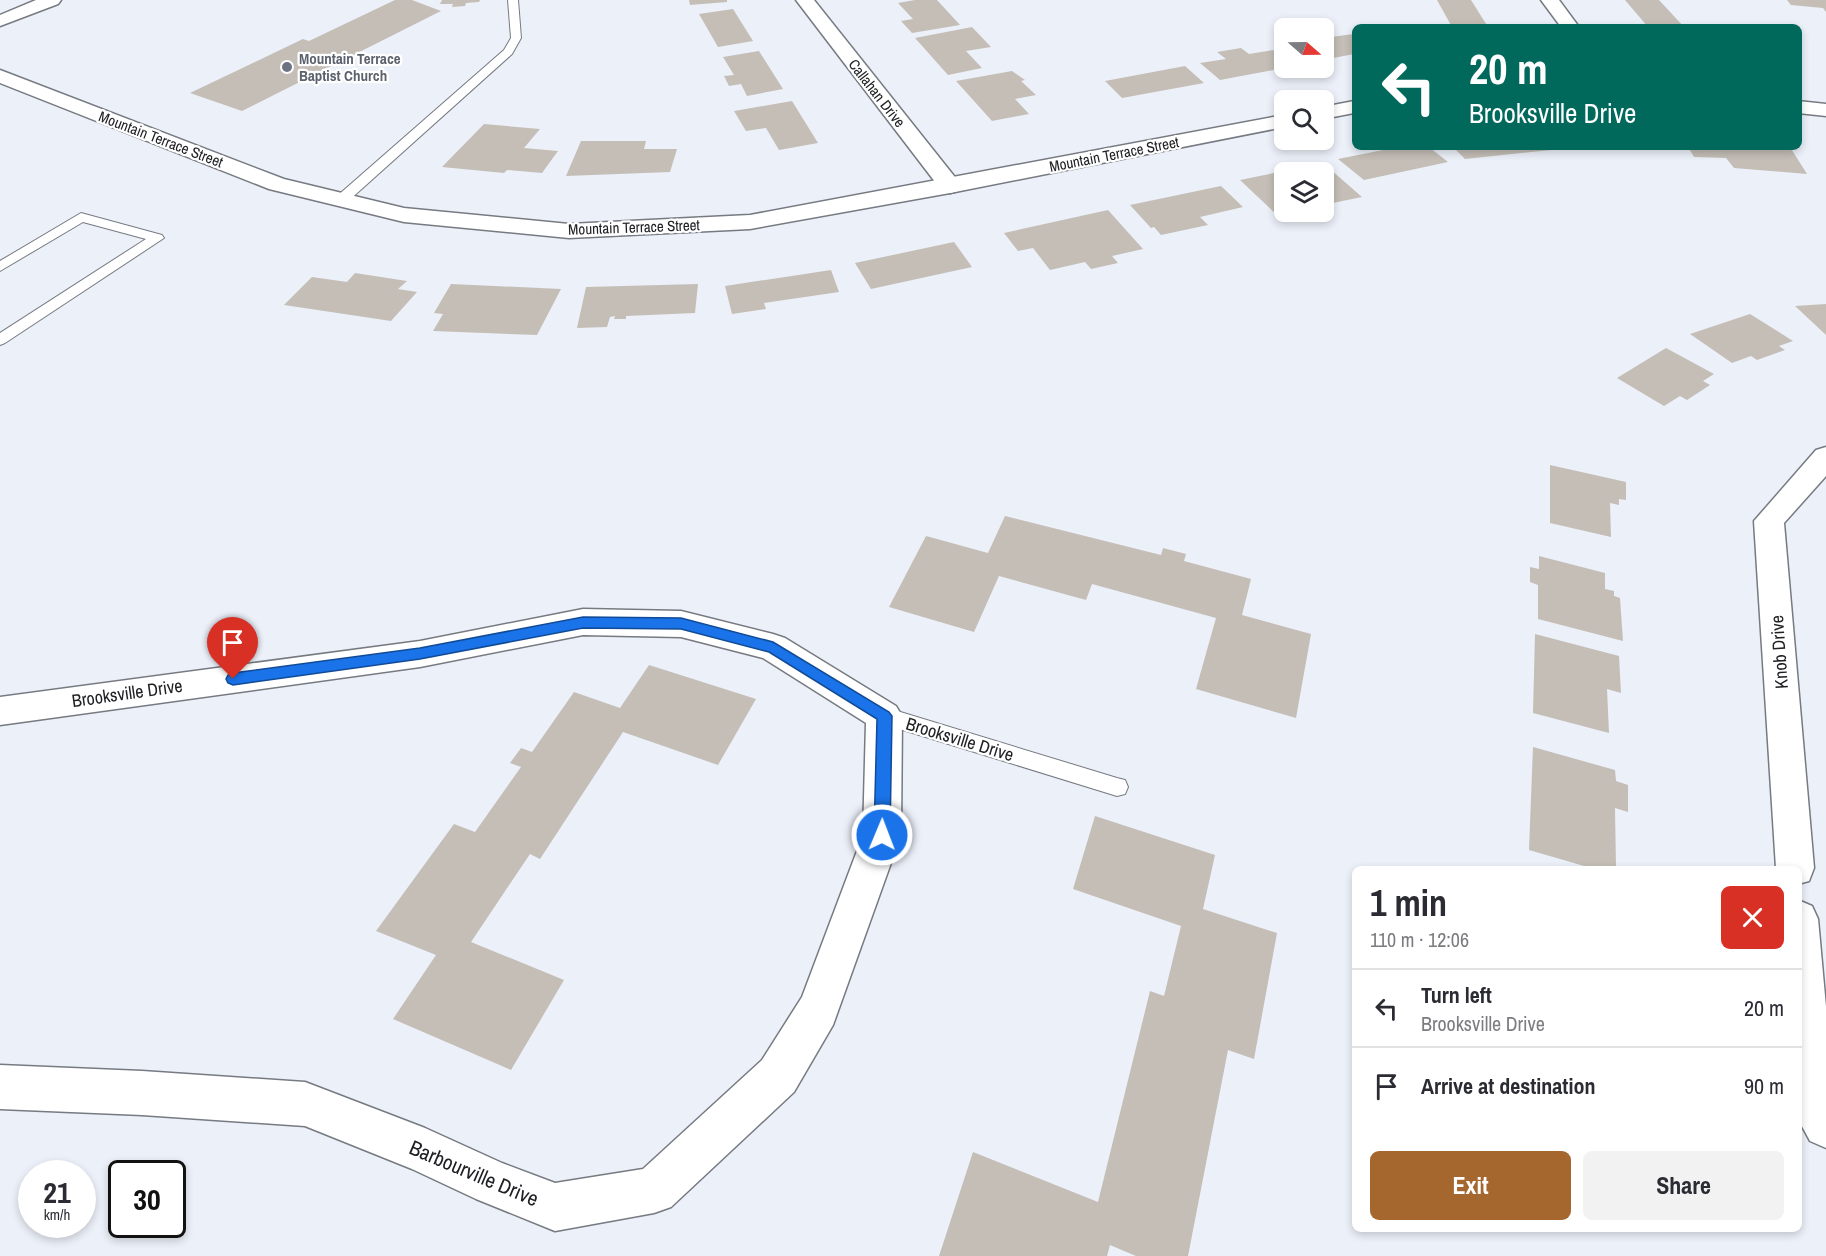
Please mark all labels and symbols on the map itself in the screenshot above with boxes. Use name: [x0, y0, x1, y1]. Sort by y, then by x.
north arrow: [1274, 18, 1334, 78]
place label: Mountain Terrace Baptist Church: [299, 48, 401, 86]
street label: Callahan Drive: [844, 54, 910, 132]
marker: Mountain Terrace Baptist Church: [280, 60, 294, 74]
street label: Mountain Terrace Street: [96, 106, 227, 173]
street label: Mountain Terrace Street: [1047, 131, 1181, 177]
street label: Mountain Terrace Street: [568, 214, 701, 240]
street label: Knob Drive: [1764, 614, 1794, 690]
pin: [207, 617, 258, 679]
street label: Brooksville Drive: [70, 673, 184, 713]
street label: Brooksville Drive: [903, 711, 1017, 767]
position arrow: [850, 803, 914, 867]
street label: Barbourville Drive: [405, 1133, 543, 1213]
speed limit sign: 30: [108, 1160, 186, 1238]

